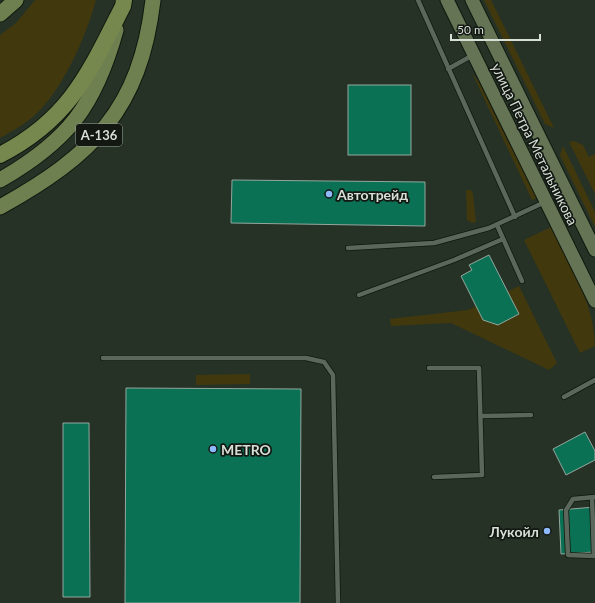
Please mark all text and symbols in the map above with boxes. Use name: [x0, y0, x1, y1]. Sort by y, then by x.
scale bar: [451, 16, 540, 42]
text: 50 m: [457, 22, 484, 37]
street label: улица Петра Метальникова: [488, 60, 582, 228]
road number: А-136: [76, 124, 122, 146]
place label: Автотрейд: [336, 186, 408, 203]
marker: Автотрейд: [324, 189, 334, 199]
place label: METRO: [221, 441, 271, 458]
marker: METRO: [208, 444, 218, 454]
place label: Лукойл: [488, 523, 539, 540]
marker: Лукойл: [542, 526, 552, 536]

